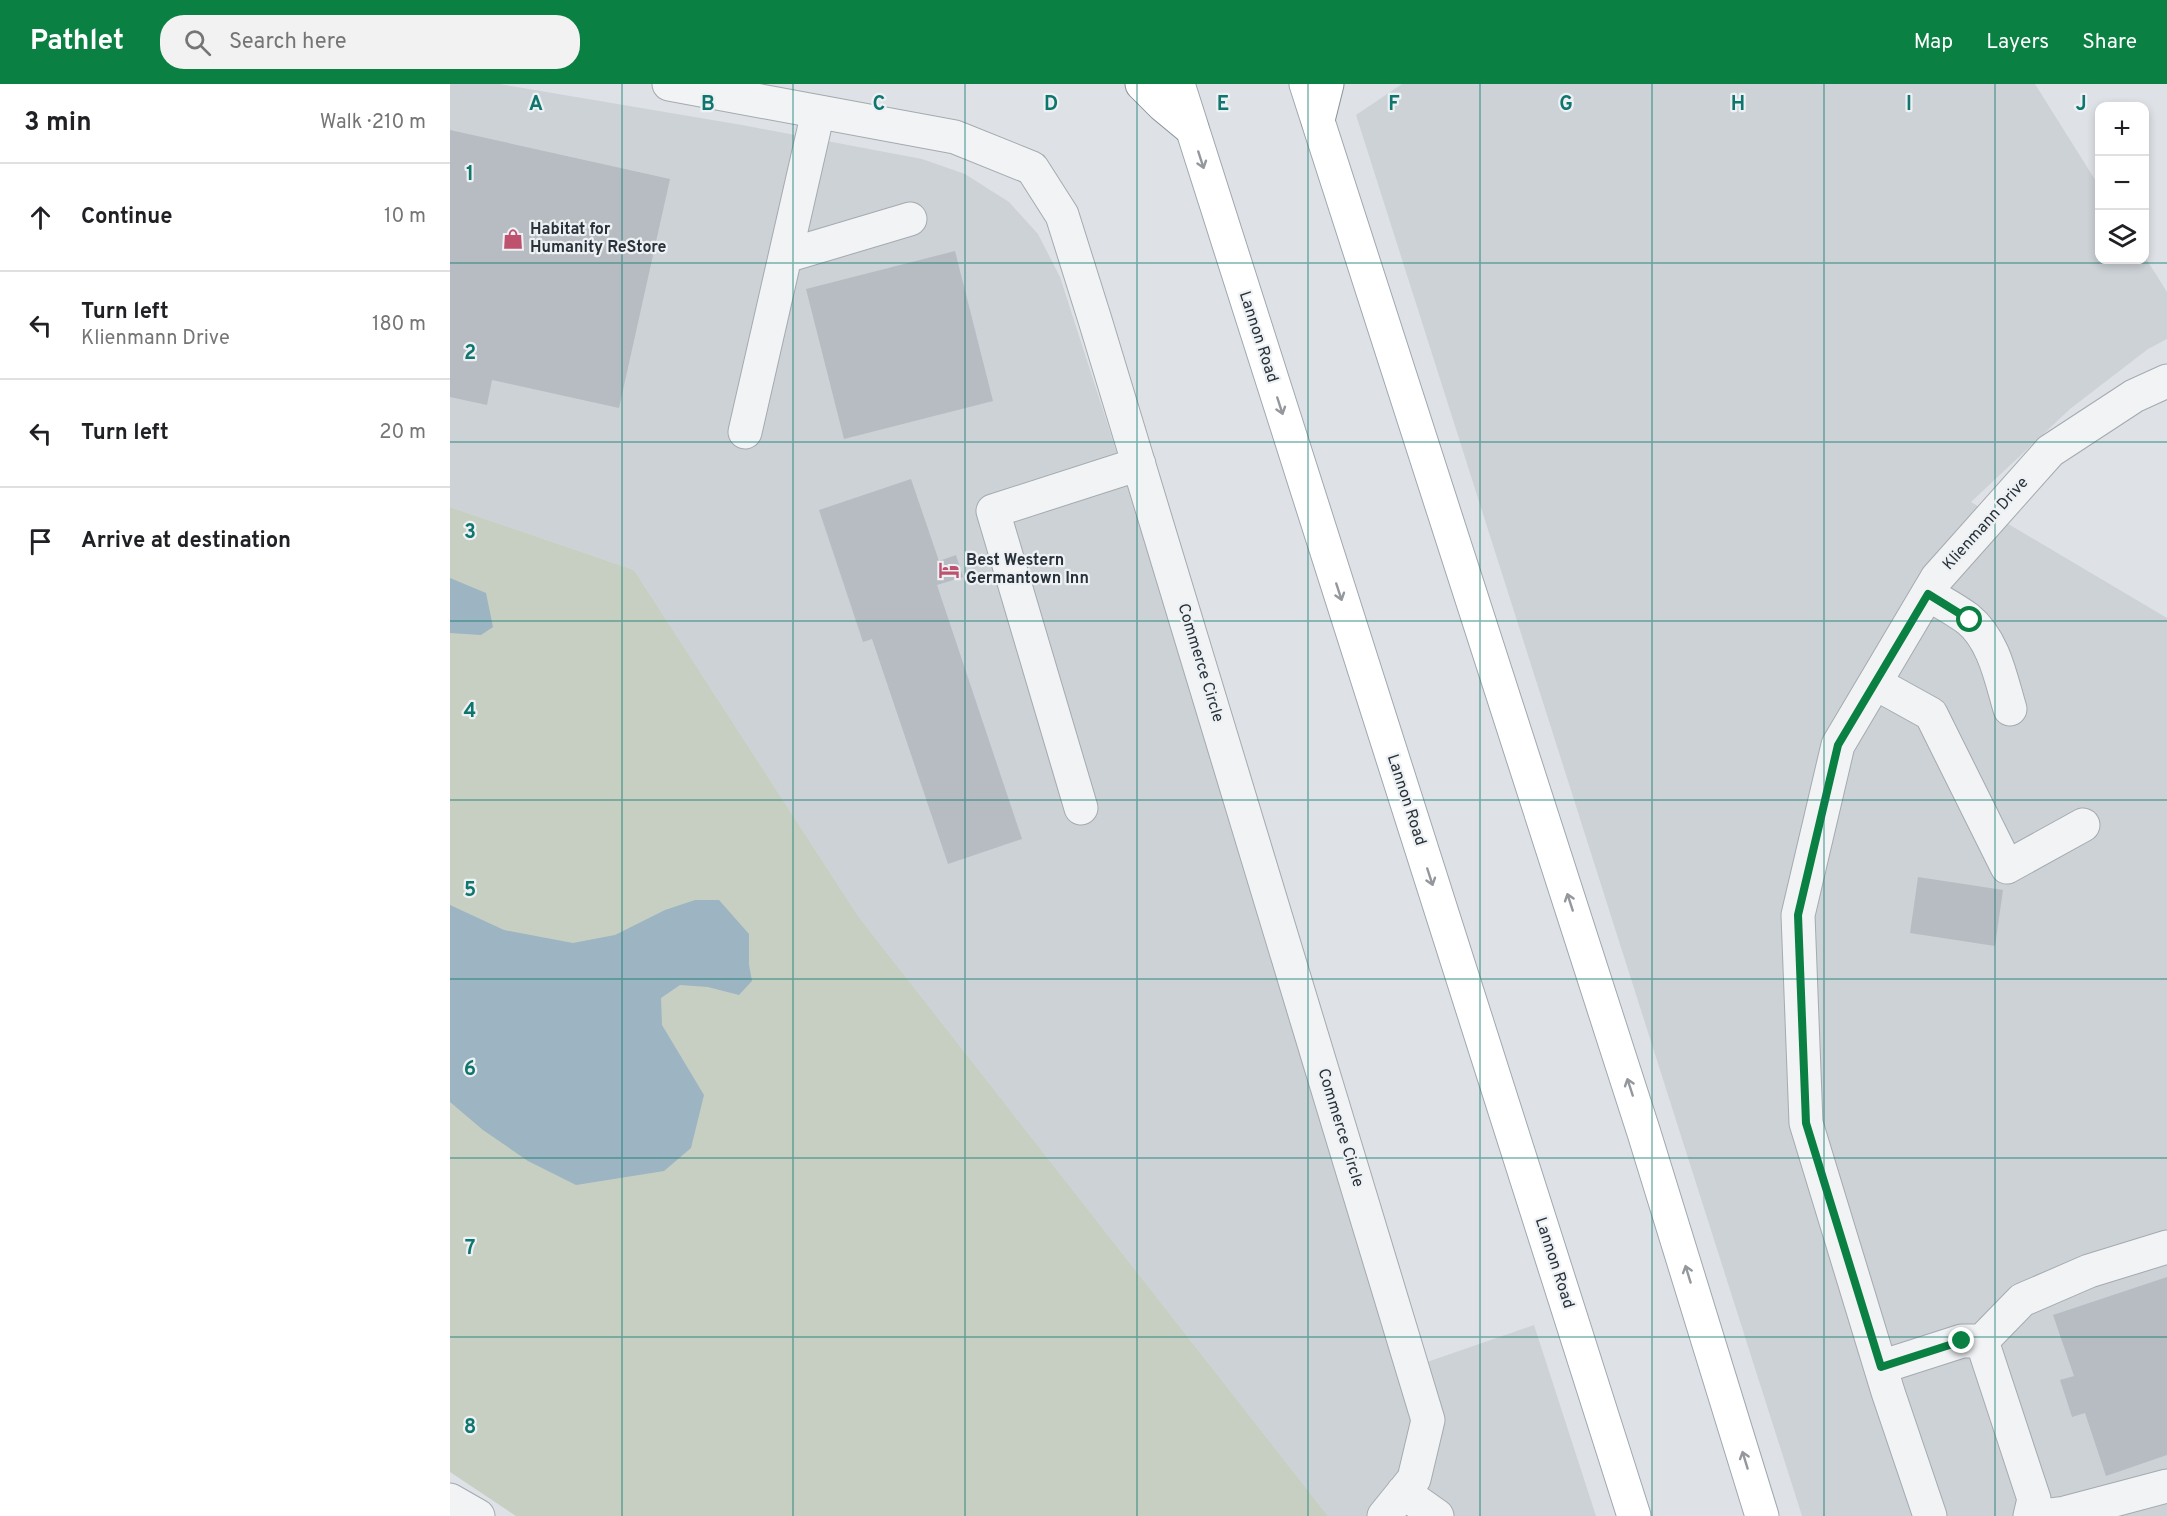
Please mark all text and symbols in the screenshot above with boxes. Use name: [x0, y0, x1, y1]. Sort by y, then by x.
search box: [160, 15, 580, 69]
text: Pathlet: [30, 24, 124, 60]
icon: search: [181, 26, 214, 59]
text: Search here: [229, 29, 347, 56]
text: Map: [1914, 29, 1953, 56]
text: Layers: [1986, 29, 2049, 56]
text: Share: [2082, 29, 2137, 56]
text: A: [529, 92, 543, 118]
text: B: [701, 92, 715, 118]
text: C: [873, 92, 885, 118]
text: D: [1044, 92, 1058, 118]
text: E: [1217, 92, 1229, 118]
text: F: [1388, 92, 1400, 118]
text: G: [1559, 92, 1573, 118]
text: H: [1731, 92, 1745, 118]
text: I: [1906, 92, 1912, 118]
text: J: [2075, 92, 2087, 118]
map controls: [2095, 102, 2149, 264]
button: +: [2095, 102, 2149, 156]
text: 3 min: [24, 107, 92, 140]
text: Walk · 210 m: [320, 110, 426, 136]
one-way arrow: [1197, 150, 1208, 169]
button: −: [2095, 156, 2149, 210]
text: 1: [466, 162, 474, 188]
icon: ahead: [24, 201, 57, 234]
text: Continue: [81, 204, 172, 231]
text: 10 m: [384, 204, 426, 230]
button: layers: [2095, 210, 2149, 264]
place label: Habitat for Humanity ReStore: [530, 220, 667, 258]
shop icon: Habitat for Humanity ReStore: [501, 227, 525, 251]
street label: Lannon Road: [1234, 289, 1282, 385]
text: Turn left: [81, 299, 169, 326]
icon: left: [24, 309, 57, 342]
text: 180 m: [372, 312, 426, 338]
text: Klienmann Drive: [81, 326, 230, 352]
text: 2: [464, 341, 476, 367]
one-way arrow: [1275, 396, 1286, 415]
icon: left: [24, 417, 57, 450]
text: Turn left: [81, 420, 169, 447]
text: 20 m: [379, 420, 426, 446]
street label: Klienmann Drive: [1939, 473, 2033, 575]
text: 3: [464, 520, 476, 546]
icon: arrive: [24, 525, 57, 558]
text: Arrive at destination: [81, 528, 291, 555]
place label: Best Western Germantown Inn: [966, 551, 1089, 589]
hotel icon: Best Western Germantown Inn: [937, 558, 961, 582]
one-way arrow: [1334, 582, 1345, 601]
street label: Commerce Circle: [1172, 601, 1228, 725]
route start: [1956, 606, 1982, 632]
text: 4: [464, 699, 476, 725]
street label: Lannon Road: [1382, 752, 1430, 848]
one-way arrow: [1426, 867, 1437, 886]
text: 5: [464, 878, 476, 904]
one-way arrow: [1564, 893, 1575, 912]
text: 6: [464, 1057, 476, 1083]
street label: Commerce Circle: [1312, 1066, 1368, 1190]
one-way arrow: [1623, 1078, 1634, 1097]
street label: Lannon Road: [1530, 1215, 1578, 1311]
text: 7: [465, 1236, 475, 1262]
one-way arrow: [1681, 1265, 1692, 1284]
route end: [1948, 1327, 1974, 1353]
text: 8: [464, 1415, 476, 1441]
one-way arrow: [1739, 1451, 1750, 1470]

